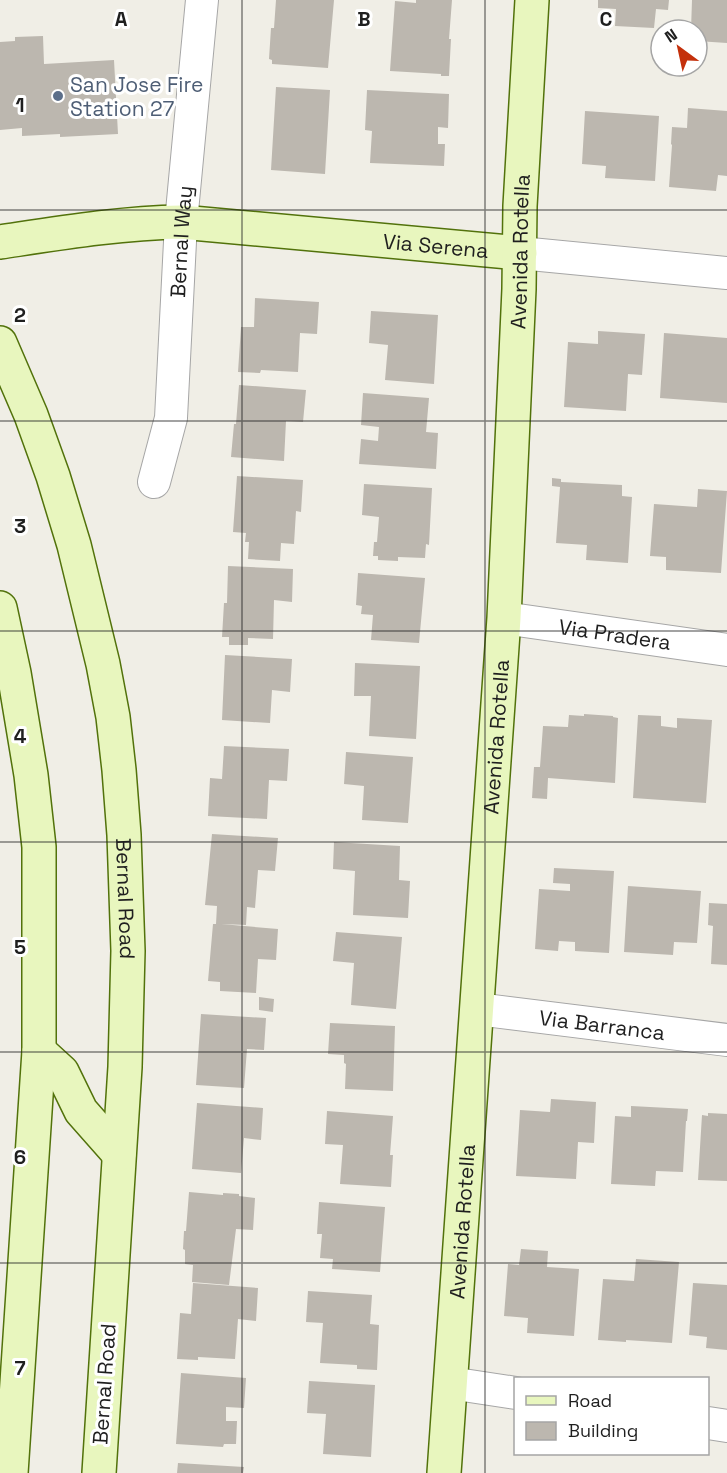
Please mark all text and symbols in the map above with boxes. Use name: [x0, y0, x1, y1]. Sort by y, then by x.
text: A: [115, 6, 128, 32]
text: B: [357, 6, 371, 32]
text: C: [600, 6, 613, 32]
north arrow: [649, 18, 709, 78]
text: N: [661, 24, 681, 48]
place label: San Jose Fire Station 27: [70, 71, 203, 122]
marker: San Jose Fire Station 27: [51, 89, 65, 103]
text: 1: [15, 92, 25, 118]
street label: Avenida Rotella: [504, 173, 535, 330]
street label: Bernal Way: [164, 184, 198, 298]
street label: Via Serena: [382, 227, 490, 264]
text: 2: [14, 302, 26, 328]
text: 3: [14, 513, 26, 539]
street label: Via Pradera: [557, 613, 673, 655]
street label: Avenida Rotella: [477, 658, 515, 815]
text: 4: [14, 723, 27, 749]
street label: Bernal Road: [111, 838, 142, 960]
text: 5: [14, 934, 26, 960]
street label: Via Barranca: [538, 1003, 667, 1046]
street label: Avenida Rotella: [443, 1143, 481, 1300]
text: 6: [14, 1144, 26, 1170]
street label: Bernal Road: [86, 1323, 122, 1445]
text: 7: [14, 1355, 26, 1381]
legend: [514, 1377, 709, 1455]
text: Road: [568, 1389, 612, 1412]
text: Building: [568, 1419, 638, 1442]

